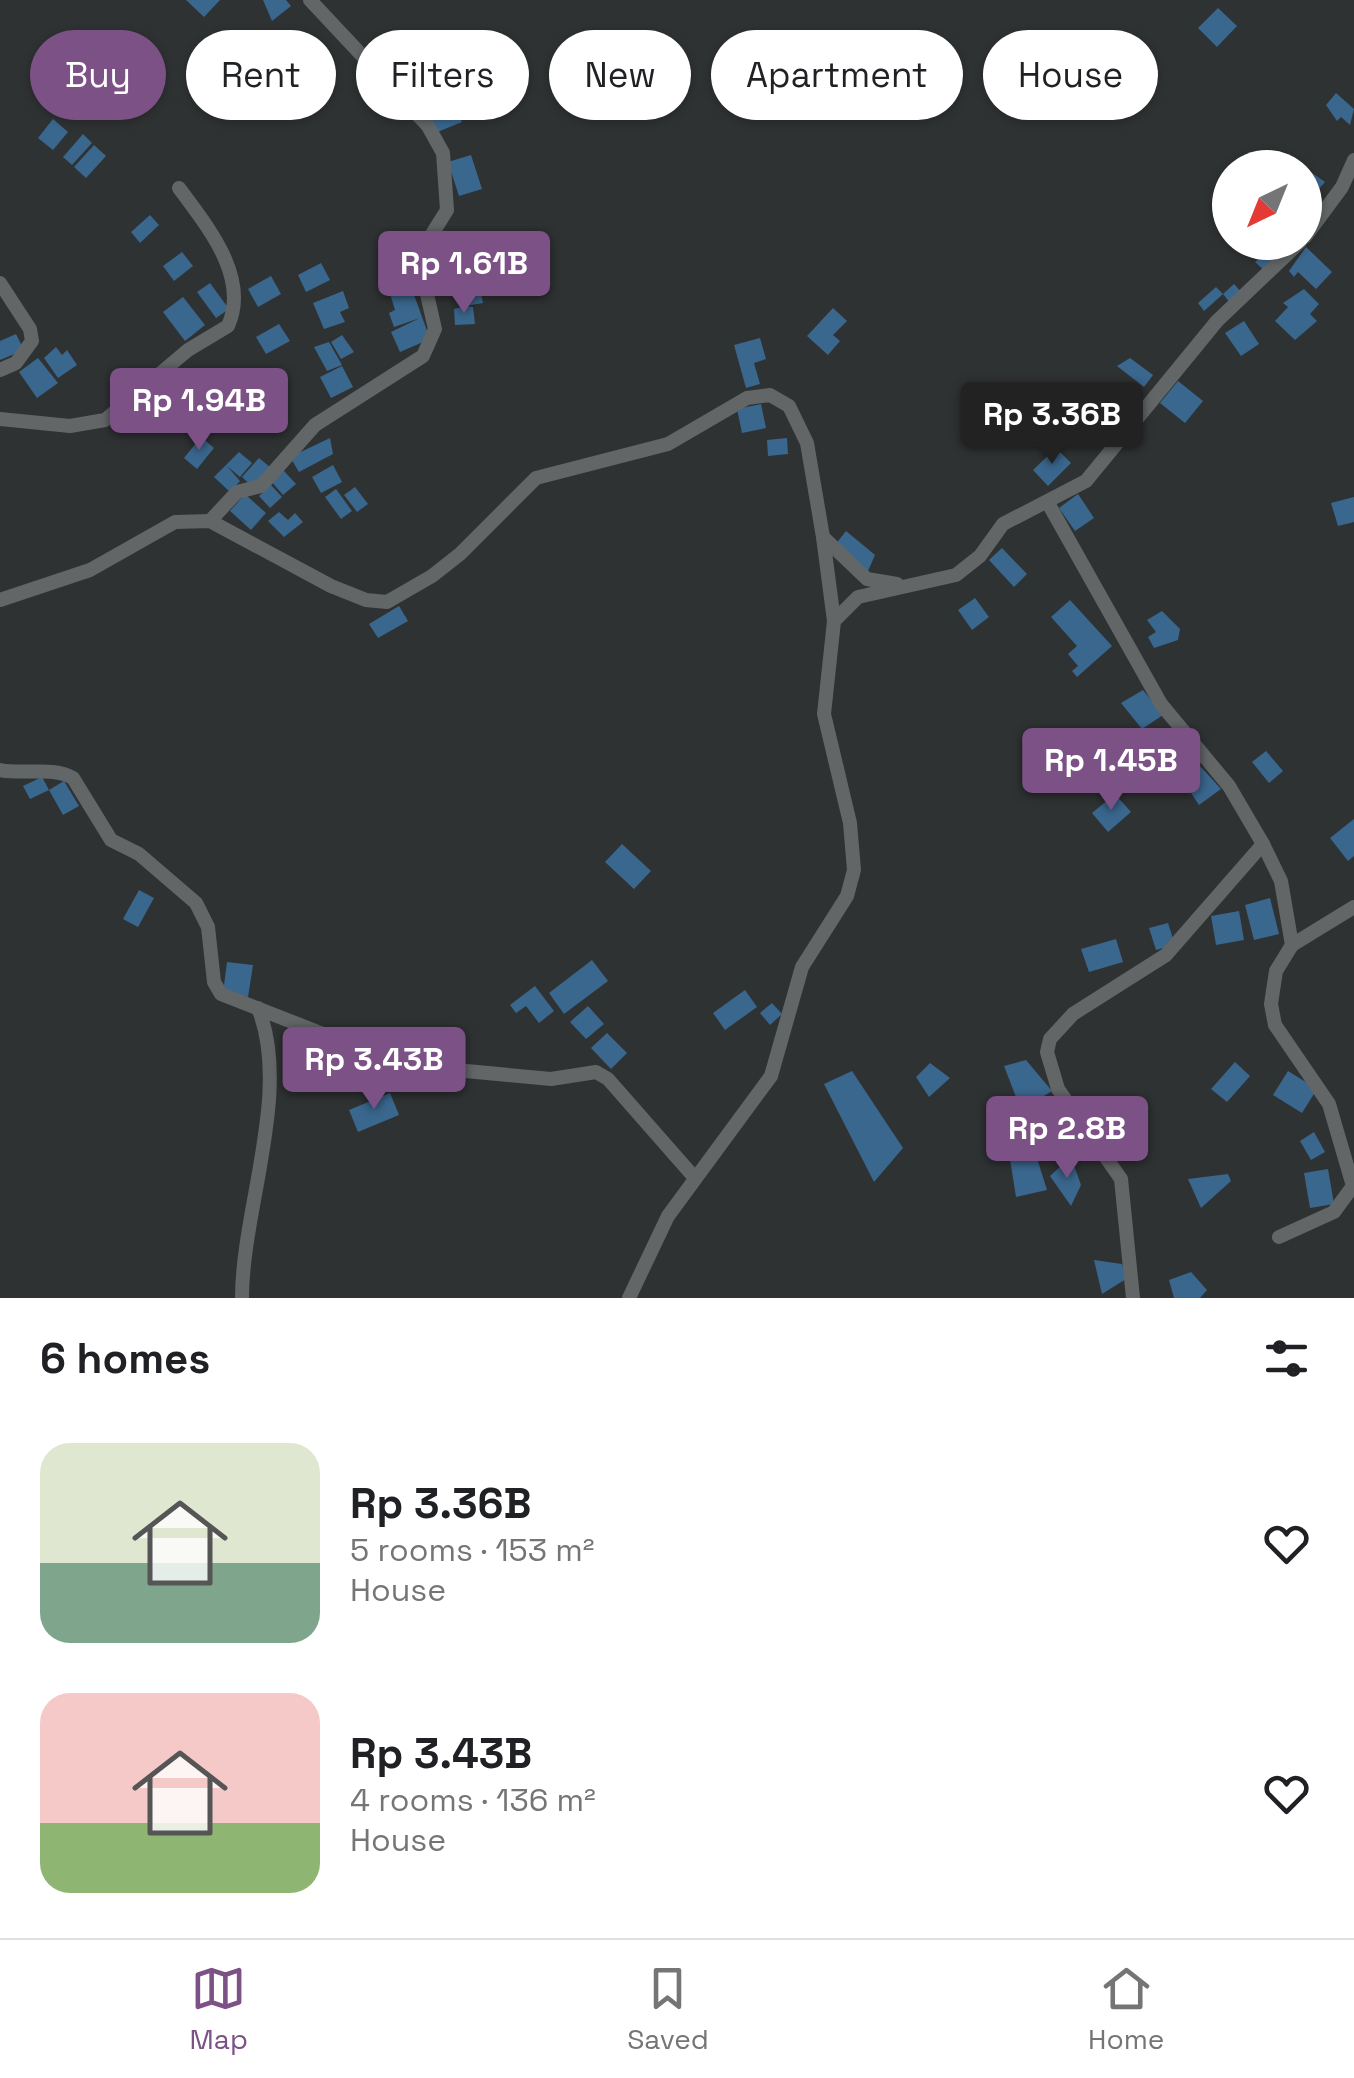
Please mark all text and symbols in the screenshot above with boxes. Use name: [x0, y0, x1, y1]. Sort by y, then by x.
chip: Buy: [30, 30, 166, 120]
chip: Rent: [186, 30, 336, 120]
chip: Filters: [356, 30, 529, 120]
chip: New: [549, 30, 691, 120]
chip: Apartment: [711, 30, 963, 120]
chip: House: [983, 30, 1158, 120]
north arrow: [1212, 150, 1322, 260]
map controls: [1212, 150, 1322, 260]
pin: Rp 1.61B: [361, 231, 567, 316]
text: Rp 1.61B: [400, 243, 528, 283]
pin: Rp 1.94B: [96, 368, 302, 453]
text: Rp 1.94B: [132, 380, 266, 420]
pin: Rp 3.36B: [949, 382, 1155, 467]
text: Rp 3.36B: [983, 394, 1121, 434]
pin: Rp 1.45B: [1008, 728, 1214, 813]
text: Rp 1.45B: [1044, 740, 1178, 780]
pin: Rp 3.43B: [271, 1027, 477, 1112]
text: Rp 3.43B: [305, 1039, 443, 1079]
pin: Rp 2.8B: [975, 1096, 1159, 1181]
text: Rp 2.8B: [1008, 1108, 1126, 1148]
icon: filters: [1259, 1331, 1314, 1386]
text: 6 homes: [40, 1332, 210, 1385]
text: Rp 3.36B: [350, 1477, 531, 1530]
icon: home: [120, 1483, 240, 1603]
icon: heart: [1259, 1516, 1314, 1571]
text: 5 rooms · 153 m²: [350, 1530, 595, 1570]
text: House: [350, 1570, 446, 1610]
text: Rp 3.43B: [350, 1727, 532, 1780]
icon: home: [120, 1733, 240, 1853]
icon: heart: [1259, 1766, 1314, 1821]
text: 4 rooms · 136 m²: [350, 1780, 596, 1820]
text: House: [350, 1820, 446, 1860]
tab: Map: [190, 1961, 248, 2057]
tab: Saved: [627, 1961, 709, 2057]
tab: Home: [1088, 1961, 1164, 2057]

